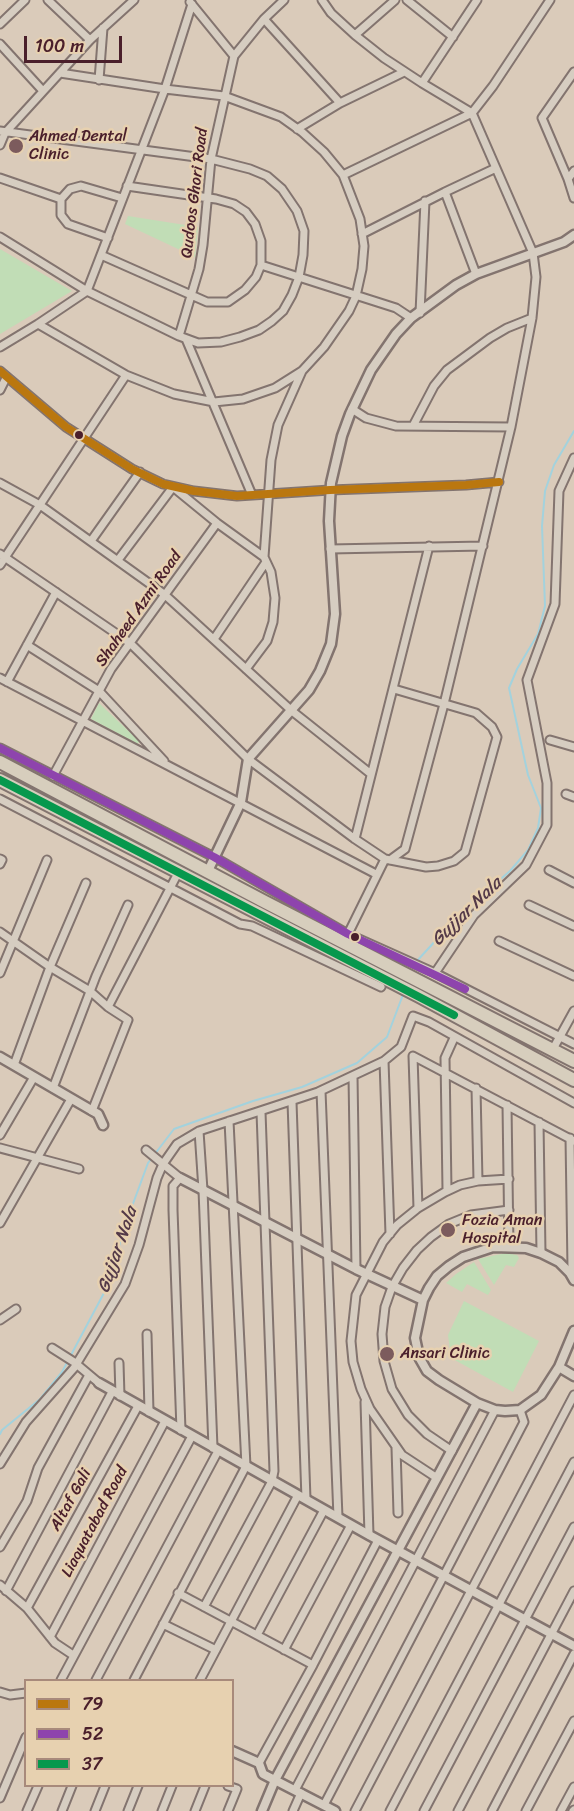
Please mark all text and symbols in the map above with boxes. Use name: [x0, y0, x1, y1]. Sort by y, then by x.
scale bar: [27, 24, 124, 62]
text: 100 m: [35, 30, 84, 62]
place label: Ahmed Dental Clinic: [29, 127, 127, 165]
street label: Qudoos Ghori Road: [177, 127, 213, 259]
marker: Ahmed Dental Clinic: [7, 137, 25, 155]
unlabelled marker: [73, 429, 85, 441]
street label: Shaheed Azmi Road: [92, 548, 186, 670]
water label: Gujjar Nala: [427, 873, 507, 951]
unlabelled marker: [349, 931, 361, 943]
water label: Gujjar Nala: [93, 1204, 143, 1296]
place label: Fozia Aman Hospital: [462, 1211, 542, 1249]
marker: Fozia Aman Hospital: [439, 1221, 457, 1239]
place label: Ansari Clinic: [400, 1344, 490, 1364]
marker: Ansari Clinic: [378, 1345, 396, 1363]
street label: Liaquatabad Road: [58, 1463, 132, 1581]
street label: Altaf Gali: [46, 1466, 96, 1534]
legend: [24, 1679, 234, 1787]
text: 79: [82, 1688, 103, 1720]
text: 52: [82, 1718, 103, 1750]
text: 37: [82, 1748, 102, 1780]

